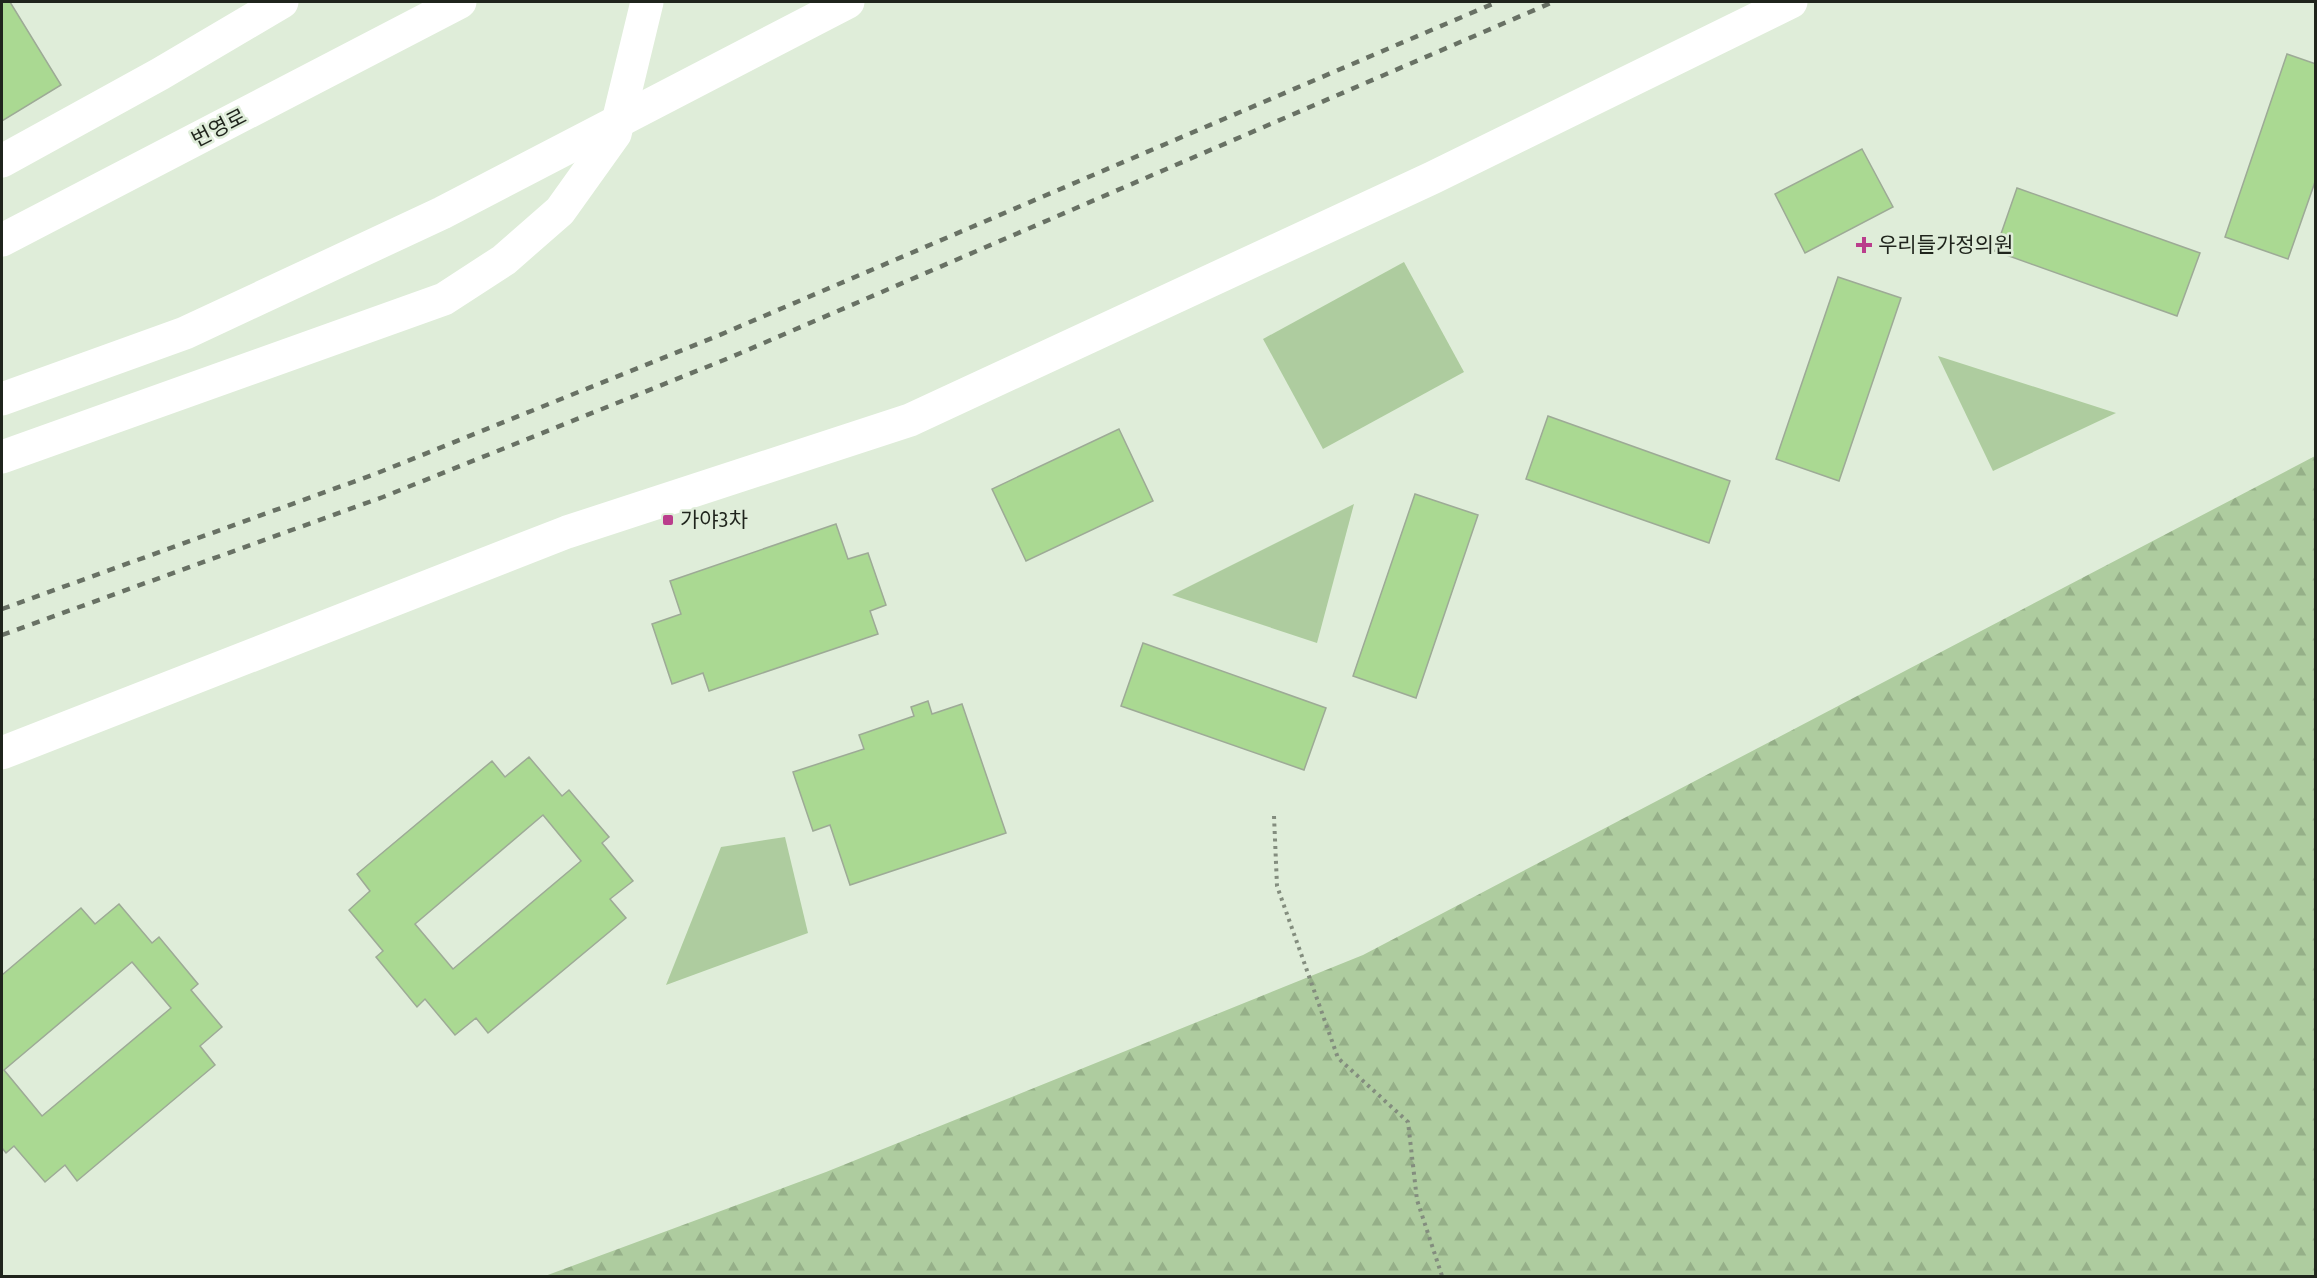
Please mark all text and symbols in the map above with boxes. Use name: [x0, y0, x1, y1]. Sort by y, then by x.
street label: 번영로: [187, 103, 250, 151]
place label: 우리들가정의원: [1878, 232, 2013, 256]
marker: 우리들가정의원: [1855, 236, 1873, 254]
place label: 가야3차: [680, 507, 748, 531]
marker: 가야3차: [661, 513, 675, 527]

